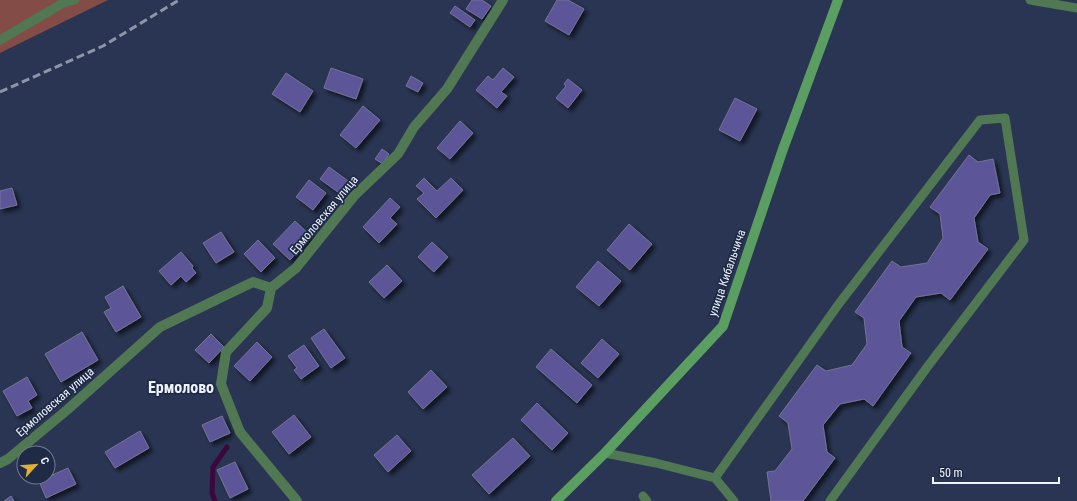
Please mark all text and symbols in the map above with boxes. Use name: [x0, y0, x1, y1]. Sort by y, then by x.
street label: Ермоловская улица: [287, 173, 361, 257]
street label: улица Кибальчича: [706, 227, 749, 318]
street label: Ермоловская улица: [13, 364, 97, 440]
district label: Ермолово: [148, 378, 214, 397]
north arrow: [16, 445, 56, 485]
text: С: [37, 455, 52, 467]
scale bar: [933, 459, 1059, 485]
text: 50 m: [939, 466, 963, 480]

